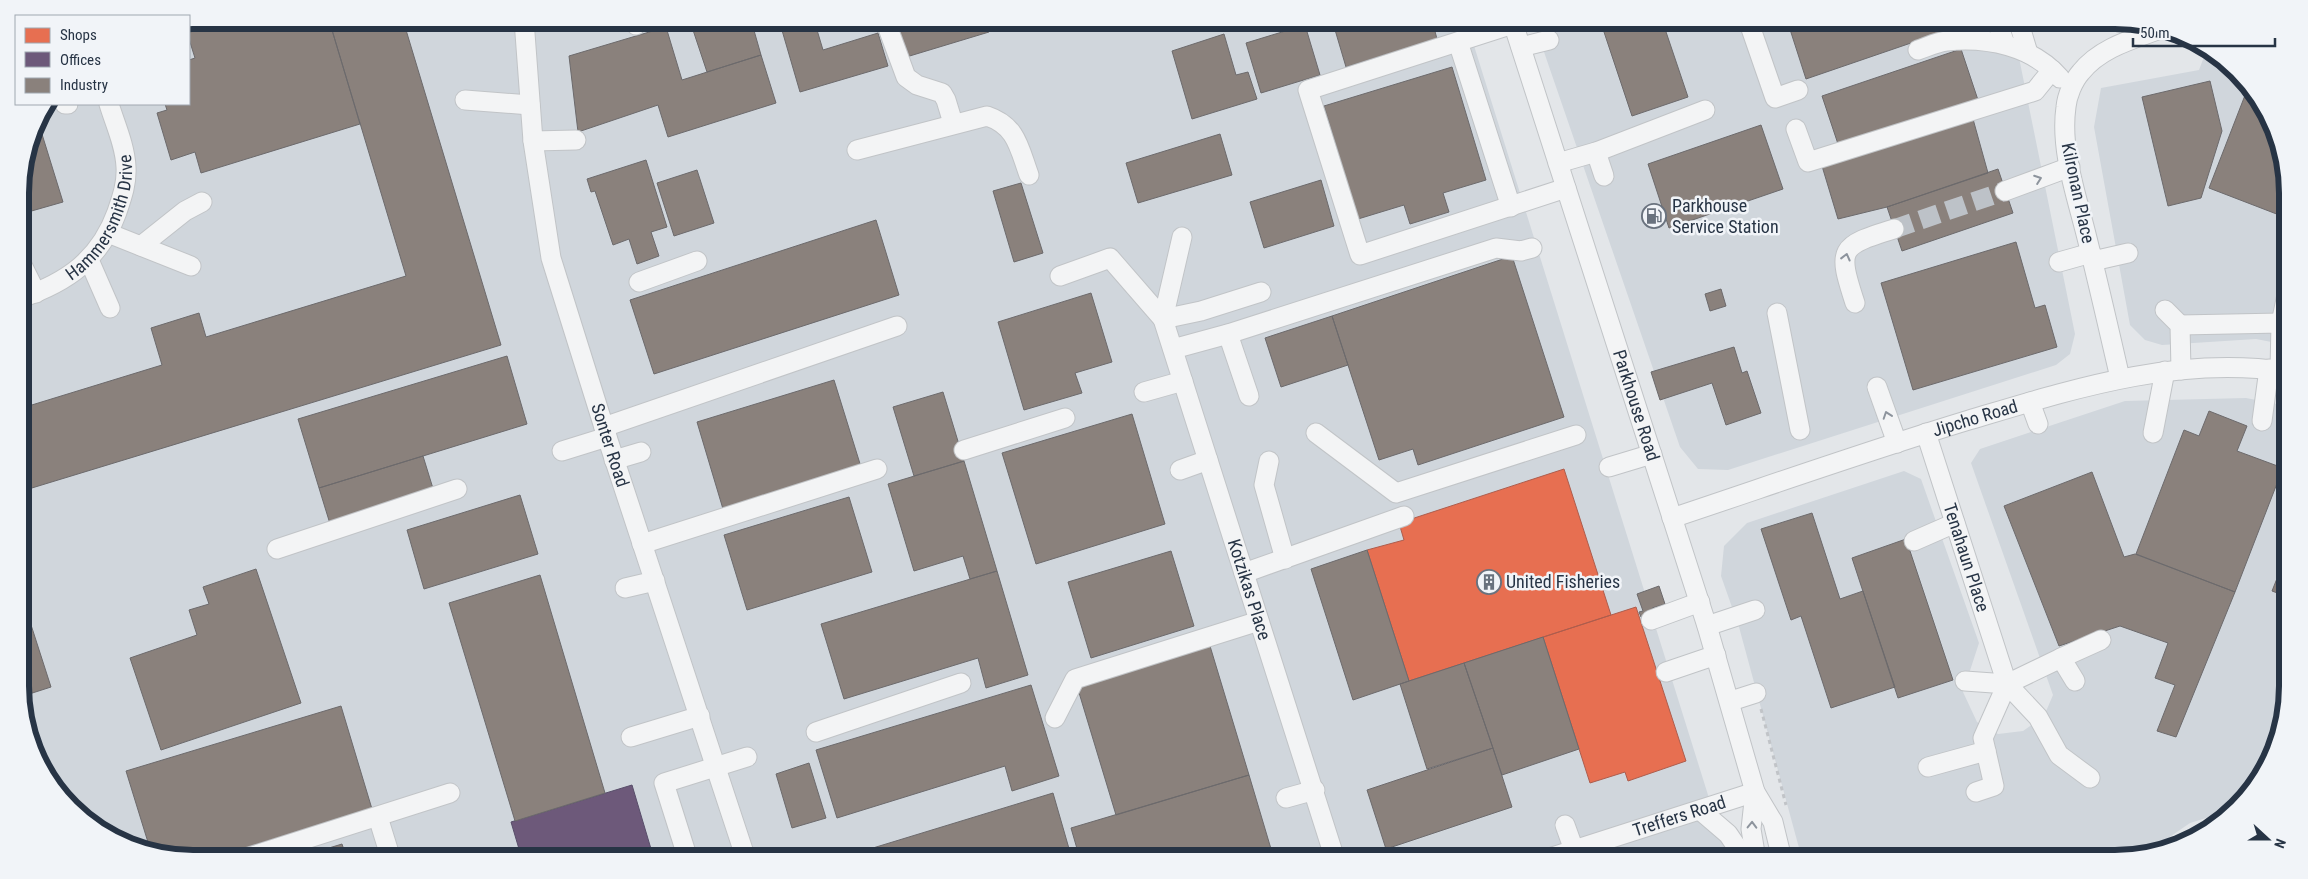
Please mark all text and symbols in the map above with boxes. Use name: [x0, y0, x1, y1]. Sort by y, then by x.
legend: [15, 15, 190, 105]
scale bar: [2133, 15, 2276, 47]
text: 50 m: [2140, 24, 2170, 42]
text: Shops: [60, 26, 97, 44]
text: Offices: [60, 51, 101, 69]
text: Industry: [60, 76, 108, 94]
street label: Kilronan Place: [2058, 141, 2099, 245]
street label: Hammersmith Drive: [61, 153, 136, 284]
one-way arrow: [2033, 175, 2041, 185]
place label: Parkhouse Service Station: [1672, 195, 1779, 237]
fuel station icon: Parkhouse Service Station: [1641, 203, 1667, 229]
one-way arrow: [1840, 252, 1851, 261]
street label: Parkhouse Road: [1609, 347, 1664, 464]
street label: Jipcho Road: [1930, 395, 2020, 441]
street label: Sonter Road: [587, 401, 634, 490]
one-way arrow: [1883, 412, 1893, 420]
street label: Tenahaun Place: [1939, 501, 1994, 614]
street label: Kotzikas Place: [1224, 536, 1276, 643]
building icon: United Fisheries: [1476, 569, 1502, 595]
place label: United Fisheries: [1506, 571, 1620, 592]
street label: Treffers Road: [1630, 791, 1728, 840]
north arrow: [2243, 814, 2293, 864]
one-way arrow: [1747, 821, 1758, 829]
text: N: [2271, 837, 2289, 851]

